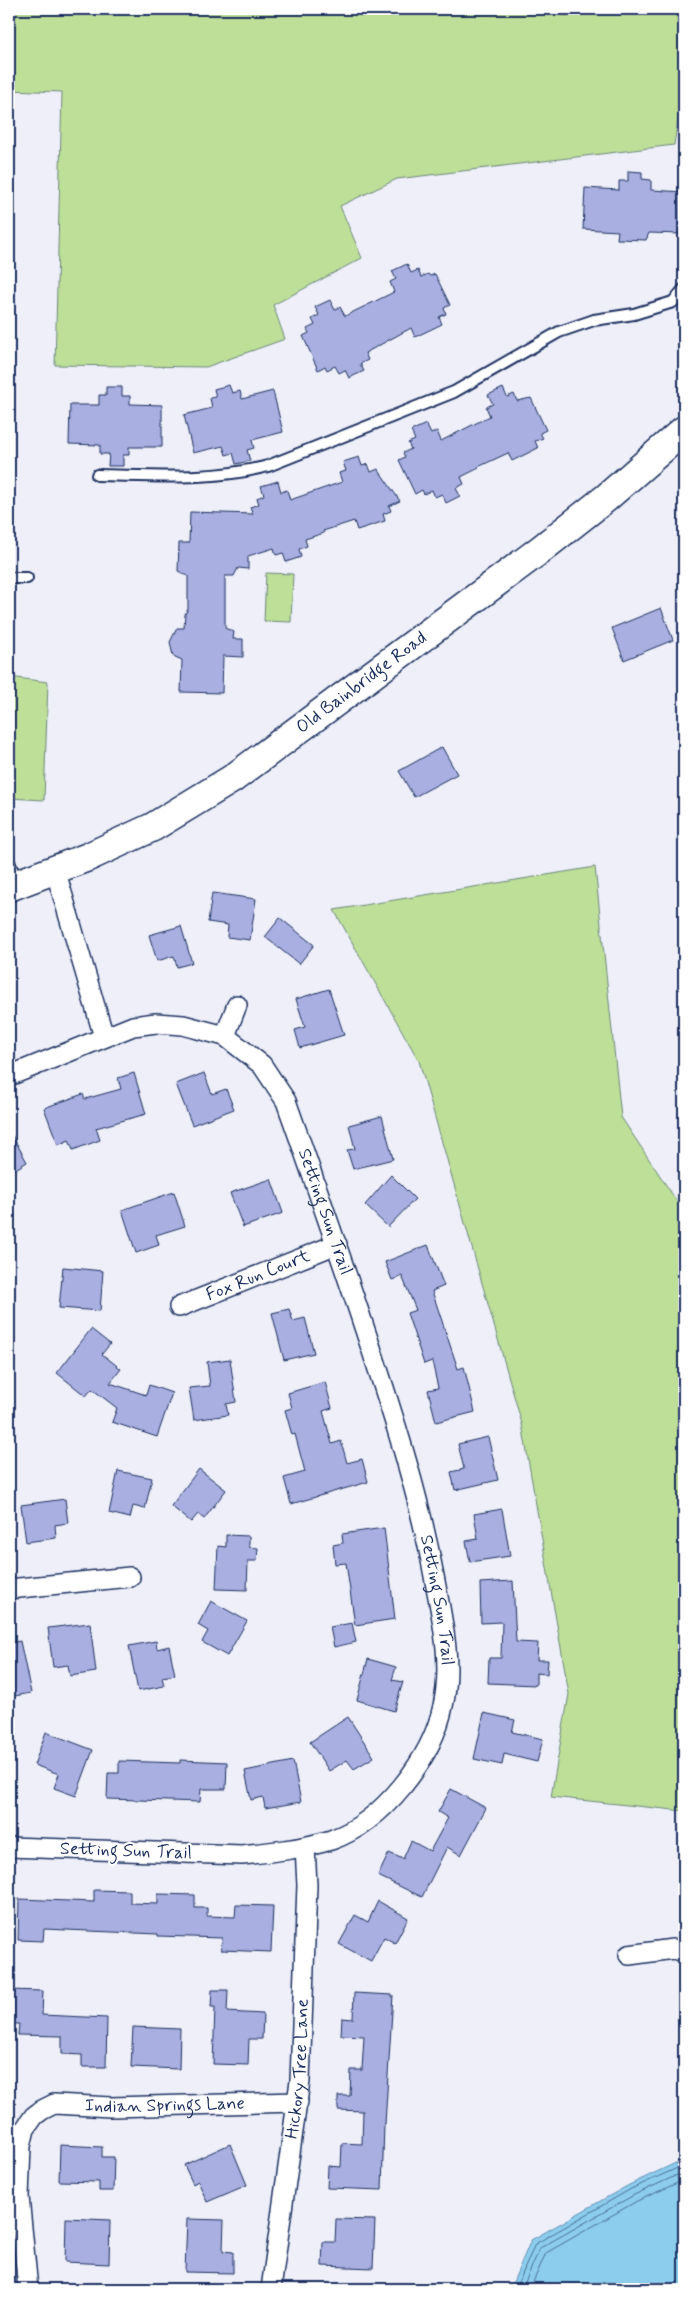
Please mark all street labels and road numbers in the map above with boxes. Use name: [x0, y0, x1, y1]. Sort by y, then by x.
street label: Old Bainbridge Road: [291, 626, 432, 739]
street label: Setting Sun Trail: [292, 1145, 358, 1278]
street label: Fox Run Court: [203, 1244, 314, 1307]
street label: Setting Sun Trail: [414, 1533, 459, 1666]
street label: Setting Sun Trail: [60, 1837, 192, 1867]
street label: Hickory Tree Lane: [280, 1998, 315, 2141]
street label: Indian Springs Lane: [84, 2091, 245, 2119]

